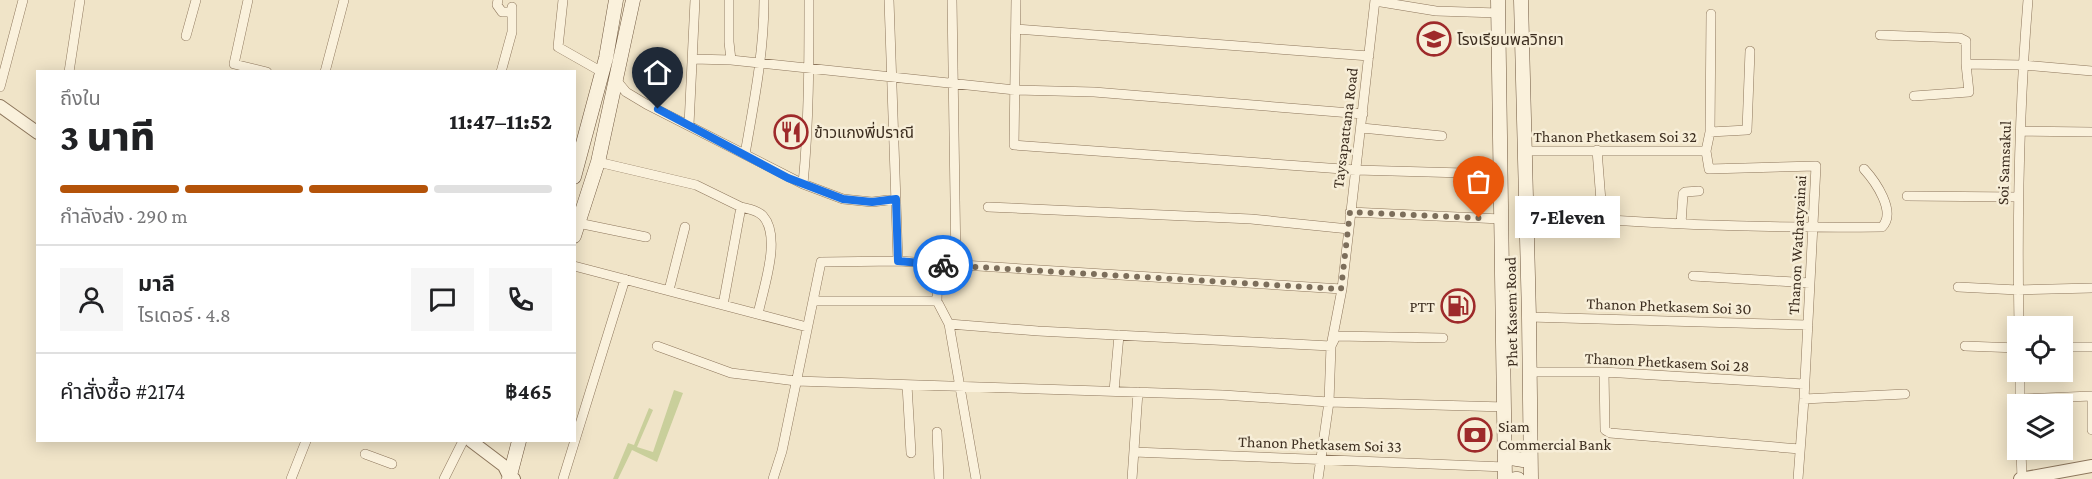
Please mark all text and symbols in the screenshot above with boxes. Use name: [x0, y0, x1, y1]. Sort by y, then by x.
school or university icon: โรงเรียนพลวิทยา: [1416, 21, 1452, 57]
place label: โรงเรียนพลวิทยา: [1457, 31, 1564, 48]
pin: [632, 47, 683, 109]
icon: home: [641, 56, 674, 89]
street label: Taysapattana Road: [1329, 66, 1362, 190]
text: ถึงใน: [60, 87, 101, 109]
text: 11:47–11:52: [449, 109, 552, 134]
restaurant icon: ข้าวแกงพี่ปราณี: [773, 114, 809, 150]
text: 3 นาที: [60, 115, 155, 158]
place label: ข้าวแกงพี่ปราณี: [814, 121, 914, 141]
street label: Soi Samsakul: [1994, 121, 2014, 205]
street label: Thanon Phetkasem Soi 32: [1533, 128, 1697, 145]
pin: [1453, 156, 1504, 218]
icon: bag: [1462, 165, 1495, 198]
street label: Thanon Wathatyainai: [1785, 175, 1810, 315]
callout: 7-Eleven: [1515, 197, 1620, 239]
text: กำลังส่ง · 290 m: [60, 205, 188, 227]
text: 7-Eleven: [1530, 206, 1605, 228]
courier: [913, 235, 973, 295]
icon: bike: [927, 249, 960, 282]
street label: Phet Kasem Road: [1502, 256, 1520, 367]
button: person: [60, 268, 123, 331]
button: chat: [411, 268, 474, 331]
button: phone: [489, 268, 552, 331]
text: มาลี: [138, 271, 175, 296]
fuel station icon: PTT: [1440, 288, 1476, 324]
street label: Thanon Phetkasem Soi 30: [1586, 295, 1752, 317]
place label: PTT: [1410, 298, 1435, 315]
text: ไรเดอร์ · 4.8: [138, 304, 231, 326]
map controls: [2007, 316, 2073, 460]
button: locate: [2007, 316, 2073, 382]
street label: Thanon Phetkasem Soi 28: [1584, 349, 1750, 375]
text: คำสั่งซื้อ #2174: [60, 379, 186, 404]
text: ฿465: [505, 379, 552, 404]
button: layers: [2007, 394, 2073, 460]
bank icon: Siam Commercial Bank: [1457, 417, 1493, 453]
place label: Siam Commercial Bank: [1498, 418, 1612, 453]
street label: Thanon Phetkasem Soi 33: [1238, 433, 1402, 455]

